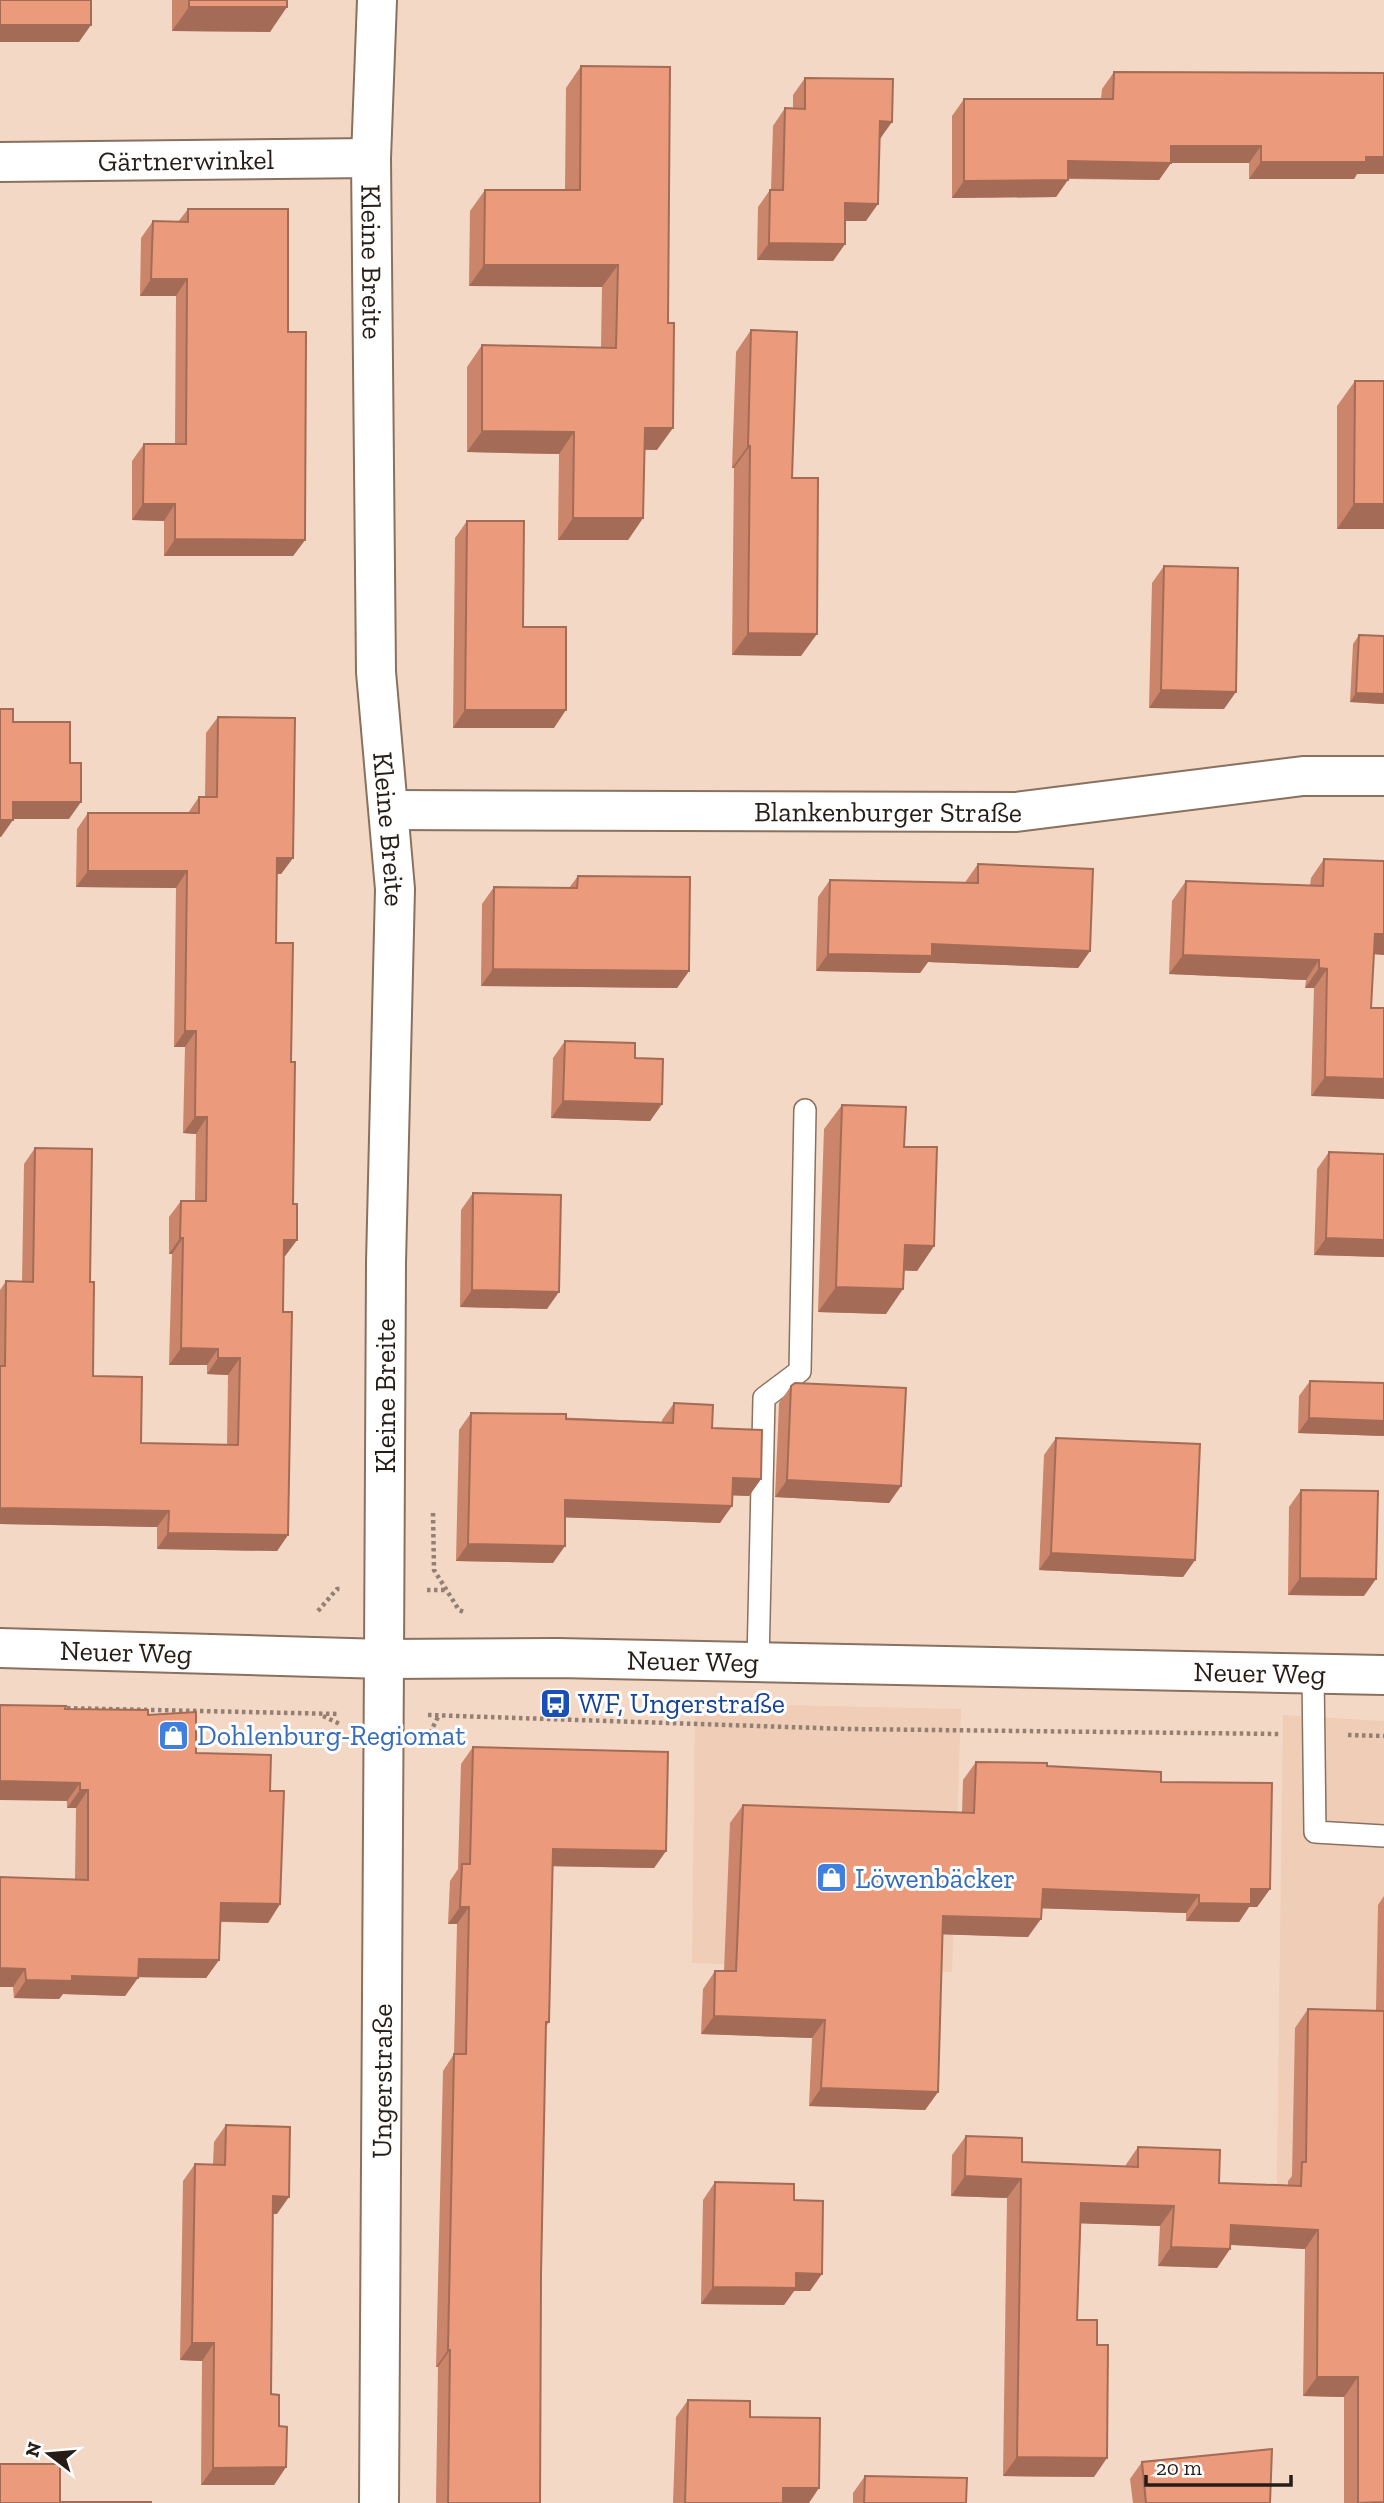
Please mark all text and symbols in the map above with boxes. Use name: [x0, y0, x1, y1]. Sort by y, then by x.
street label: Gärtnerwinkel: [98, 143, 274, 177]
street label: Kleine Breite: [355, 184, 389, 340]
street label: Kleine Breite: [367, 750, 412, 907]
street label: Blankenburger Straße: [754, 795, 1022, 829]
street label: Kleine Breite: [369, 1318, 402, 1474]
street label: Neuer Weg: [59, 1633, 193, 1670]
street label: Neuer Weg: [626, 1643, 759, 1679]
street label: Neuer Weg: [1193, 1655, 1326, 1690]
bus stop icon: WF, Ungerstraße: [538, 1686, 572, 1720]
place label: WF, Ungerstraße: [578, 1687, 785, 1720]
shop icon: Dohlenburg-Regiomat: [157, 1718, 191, 1752]
place label: Dohlenburg-Regiomat: [197, 1719, 466, 1752]
shop icon: Löwenbäcker: [815, 1861, 849, 1895]
place label: Löwenbäcker: [855, 1862, 1015, 1895]
street label: Ungerstraße: [365, 2003, 398, 2159]
north arrow: [14, 2419, 84, 2489]
text: N: [20, 2439, 46, 2460]
scale bar: [1146, 2444, 1291, 2488]
text: 20 m: [1156, 2455, 1202, 2480]

